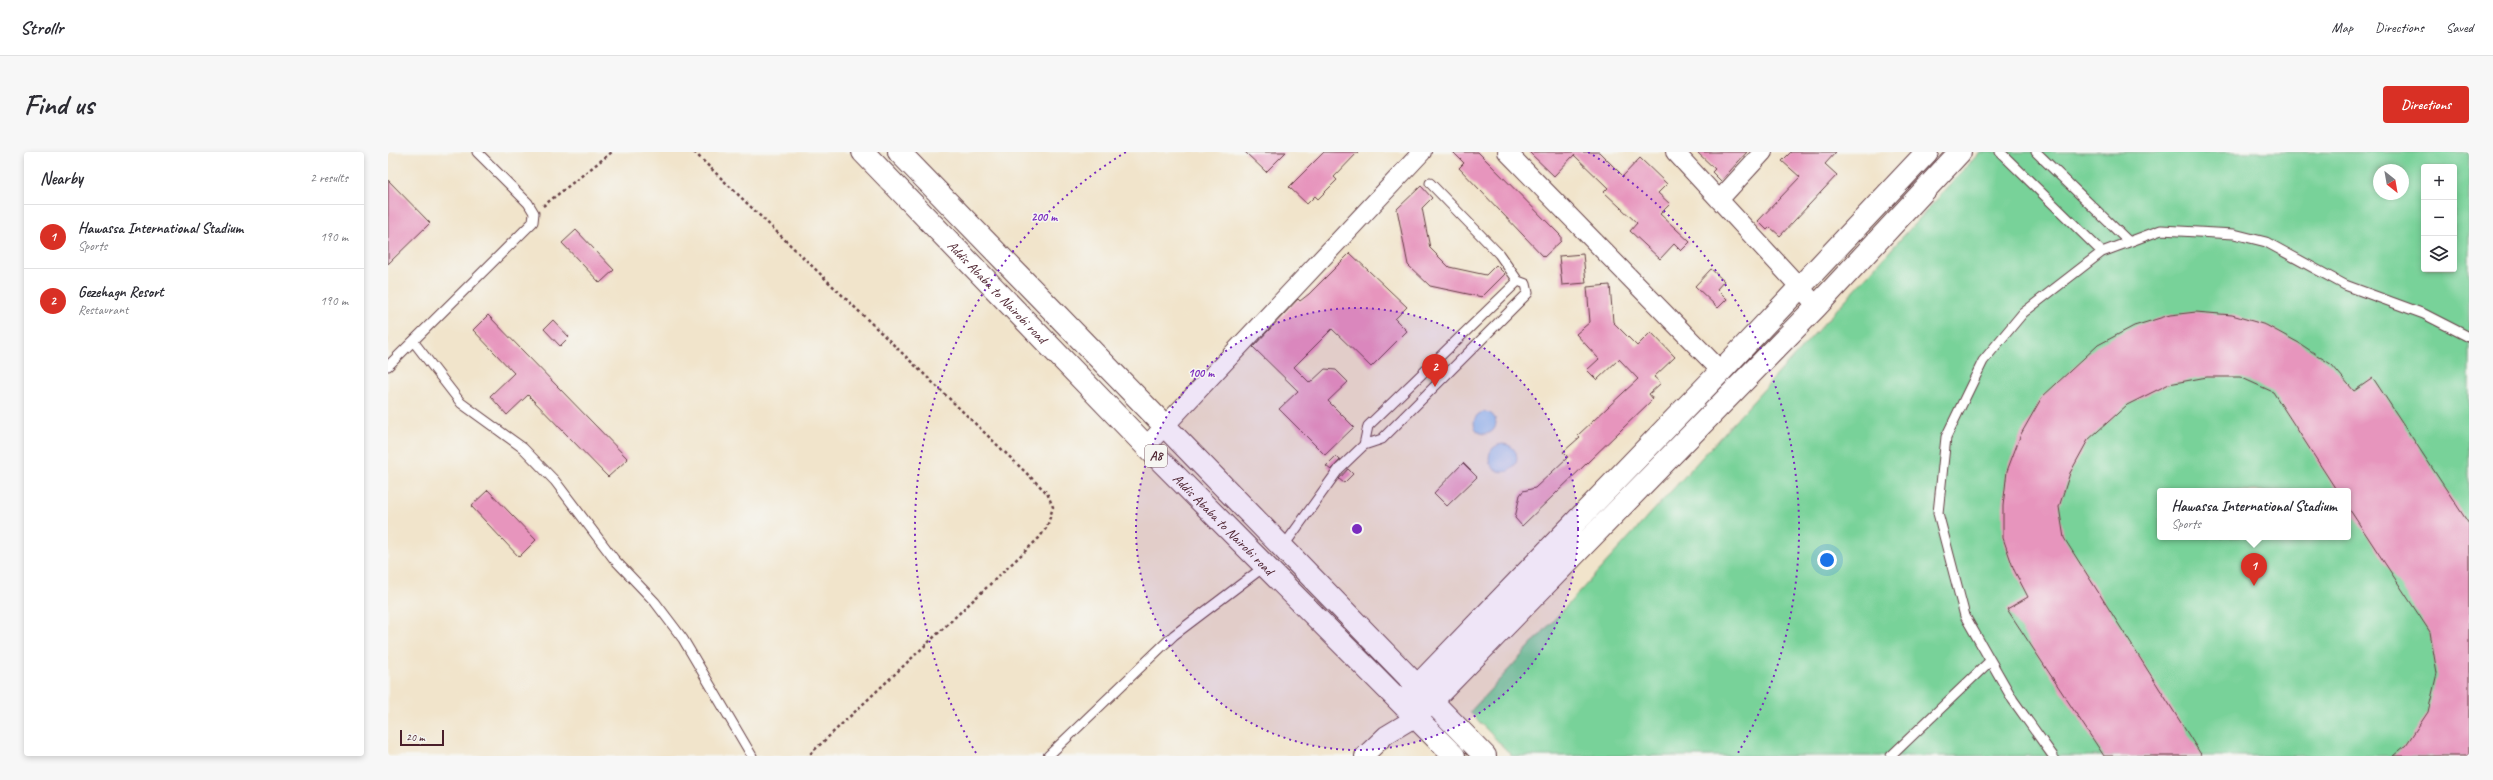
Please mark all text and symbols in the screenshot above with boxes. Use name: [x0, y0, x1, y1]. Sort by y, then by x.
text: Strollr: [20, 16, 63, 40]
text: Map: [2332, 19, 2353, 36]
text: Directions: [2375, 19, 2424, 36]
text: Saved: [2446, 19, 2473, 36]
button: Directions: [2383, 86, 2469, 123]
text: Find us: [24, 87, 94, 122]
north arrow: [2373, 164, 2409, 200]
map controls: [2421, 164, 2457, 272]
button: +: [2421, 164, 2457, 200]
text: Nearby: [40, 168, 83, 189]
text: 2 results: [310, 170, 348, 186]
button: −: [2421, 200, 2457, 236]
text: 200 m: [1031, 209, 1058, 225]
text: Hawassa International Stadium: [78, 219, 243, 238]
text: 1: [50, 229, 56, 245]
text: 190 m: [320, 229, 348, 245]
button: layers: [2421, 236, 2457, 272]
street label: Addis Ababa to Nairobi road: [944, 237, 1053, 349]
text: Sports: [78, 238, 107, 254]
text: Gezehagn Resort: [78, 283, 163, 302]
text: 2: [50, 293, 56, 309]
text: 190 m: [320, 293, 348, 309]
text: Restaurant: [78, 302, 128, 318]
pin: 2: [1422, 354, 1448, 387]
text: 100 m: [1188, 365, 1215, 381]
road number: A8: [1145, 445, 1167, 467]
street label: Addis Ababa to Nairobi road: [1169, 470, 1279, 580]
popup: [2157, 488, 2351, 540]
text: Hawassa International Stadium: [2171, 497, 2337, 516]
text: Sports: [2171, 516, 2201, 532]
centre of rings: [1350, 522, 1364, 536]
your location: [1817, 550, 1837, 570]
pin: 1: [2241, 553, 2267, 586]
scale bar: [400, 728, 444, 747]
text: 20 m: [406, 730, 425, 744]

